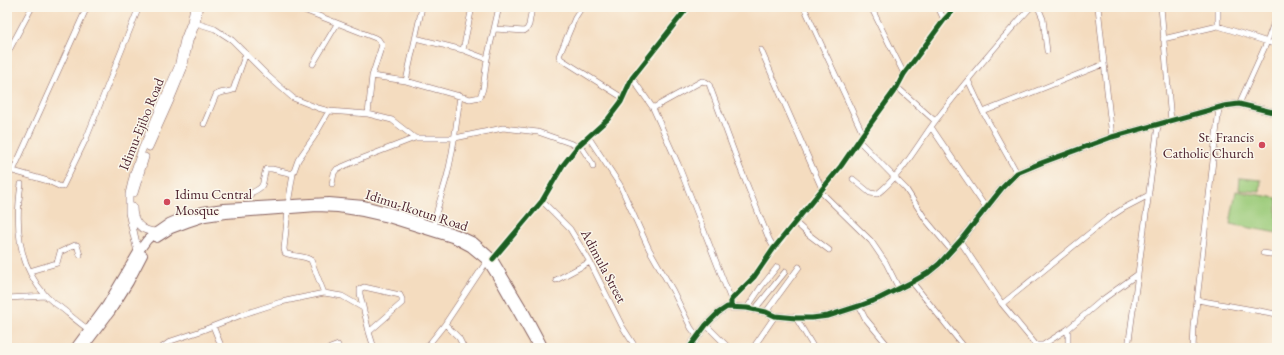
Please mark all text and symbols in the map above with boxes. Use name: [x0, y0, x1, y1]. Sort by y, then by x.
street label: Idimu-Ejibo Road: [114, 74, 168, 173]
place label: St. Francis Catholic Church: [1163, 128, 1254, 162]
marker: St. Francis Catholic Church: [1257, 140, 1267, 150]
place label: Idimu Central Mosque: [175, 185, 253, 219]
street label: Idimu-Ikotun Road: [363, 185, 471, 235]
marker: Idimu Central Mosque: [162, 197, 172, 207]
street label: Adimula Street: [577, 225, 631, 307]

